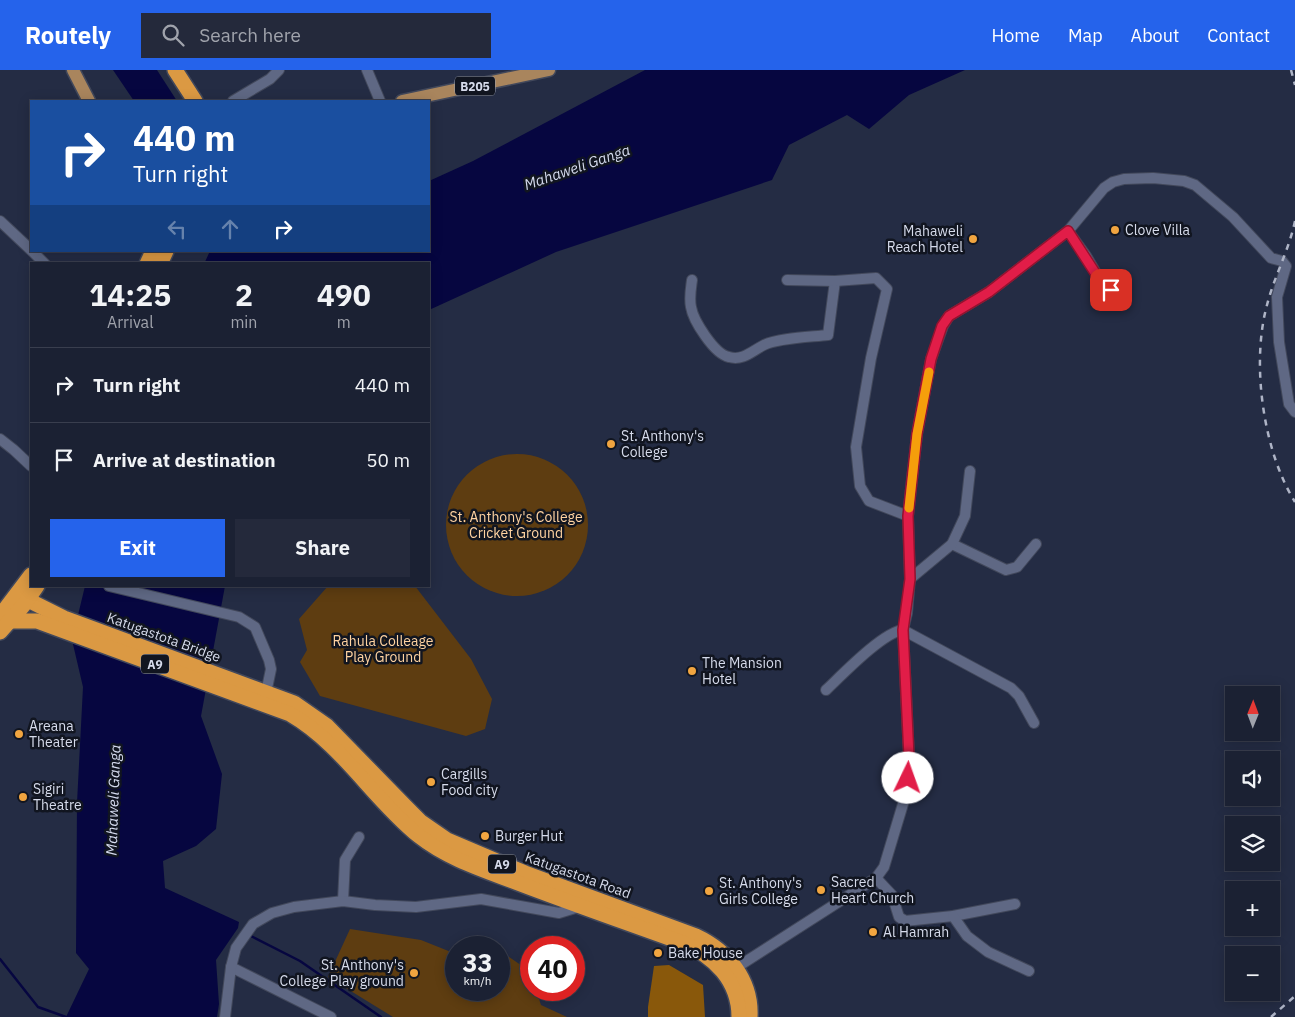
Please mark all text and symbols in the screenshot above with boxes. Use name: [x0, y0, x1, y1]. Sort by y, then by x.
search box: [141, 13, 491, 58]
text: Routely: [25, 19, 111, 51]
icon: search: [159, 21, 187, 49]
text: Search here: [199, 23, 301, 47]
text: Home: [992, 24, 1040, 47]
text: Map: [1068, 24, 1103, 47]
text: About: [1131, 24, 1179, 47]
text: Contact: [1207, 24, 1270, 47]
road number: B205: [455, 77, 495, 96]
text: 440 m: [133, 115, 236, 161]
icon: right: [50, 120, 115, 185]
water label: Mahaweli Ganga: [521, 140, 633, 194]
text: Turn right: [133, 159, 228, 188]
icon: left: [163, 215, 191, 243]
icon: ahead: [216, 215, 244, 243]
icon: right: [269, 215, 297, 243]
place label: Clove Villa: [1125, 221, 1191, 239]
place label: Mahaweli Reach Hotel: [887, 222, 963, 256]
marker: Clove Villa: [1109, 224, 1121, 236]
marker: Mahaweli Reach Hotel: [967, 233, 979, 245]
pin: [1090, 269, 1132, 311]
text: 14:25: [89, 275, 171, 314]
text: 2: [235, 275, 253, 314]
text: 490: [317, 275, 371, 314]
icon: arrive: [1097, 276, 1125, 304]
text: Arrival: [107, 312, 154, 332]
text: min: [230, 312, 257, 332]
text: m: [337, 312, 351, 332]
icon: right: [50, 371, 78, 399]
text: Turn right: [93, 373, 180, 397]
text: 440 m: [355, 373, 410, 397]
place label: St. Anthony's College: [621, 427, 704, 461]
marker: St. Anthony's College: [605, 438, 617, 450]
icon: arrive: [50, 446, 78, 474]
text: Arrive at destination: [93, 448, 276, 472]
text: 50 m: [366, 448, 410, 472]
park label: St. Anthony's College Cricket Ground: [449, 508, 583, 542]
button: Exit: [50, 519, 225, 577]
button: Share: [235, 519, 410, 577]
street label: Katugastota Bridge: [105, 608, 224, 666]
park label: Rahula Colleage Play Ground: [332, 632, 434, 666]
road number: A9: [141, 654, 169, 674]
place label: The Mansion Hotel: [702, 654, 782, 688]
marker: The Mansion Hotel: [686, 665, 698, 677]
north arrow: [1225, 686, 1280, 741]
map controls: [1225, 686, 1280, 1001]
place label: Areana Theater: [29, 717, 78, 751]
marker: Areana Theater: [13, 728, 25, 740]
water label: Mahaweli Ganga: [102, 744, 124, 856]
position arrow: [881, 751, 933, 803]
button: sound: [1225, 751, 1280, 806]
place label: Cargills Food city: [441, 765, 498, 799]
marker: Cargills Food city: [425, 776, 437, 788]
place label: Sigiri Theatre: [33, 780, 82, 814]
marker: Sigiri Theatre: [17, 791, 29, 803]
button: layers: [1225, 816, 1280, 871]
place label: Burger Hut: [495, 827, 563, 845]
marker: Burger Hut: [479, 830, 491, 842]
street label: Katugastota Road: [523, 848, 633, 902]
road number: A9: [488, 854, 516, 874]
place label: Sacred Heart Church: [831, 873, 914, 907]
place label: St. Anthony's Girls College: [719, 874, 802, 908]
button: +: [1225, 881, 1280, 936]
marker: Sacred Heart Church: [815, 884, 827, 896]
marker: St. Anthony's Girls College: [703, 885, 715, 897]
place label: Al Hamrah: [883, 923, 949, 941]
marker: Al Hamrah: [867, 926, 879, 938]
speed limit sign: 40: [520, 936, 585, 1001]
place label: Bake House: [668, 944, 743, 962]
text: 33: [462, 946, 493, 979]
button: −: [1225, 946, 1280, 1001]
marker: Bake House: [652, 947, 664, 959]
place label: St. Anthony's College Play ground: [280, 956, 404, 990]
marker: St. Anthony's College Play ground: [408, 967, 420, 979]
text: km/h: [463, 973, 492, 988]

